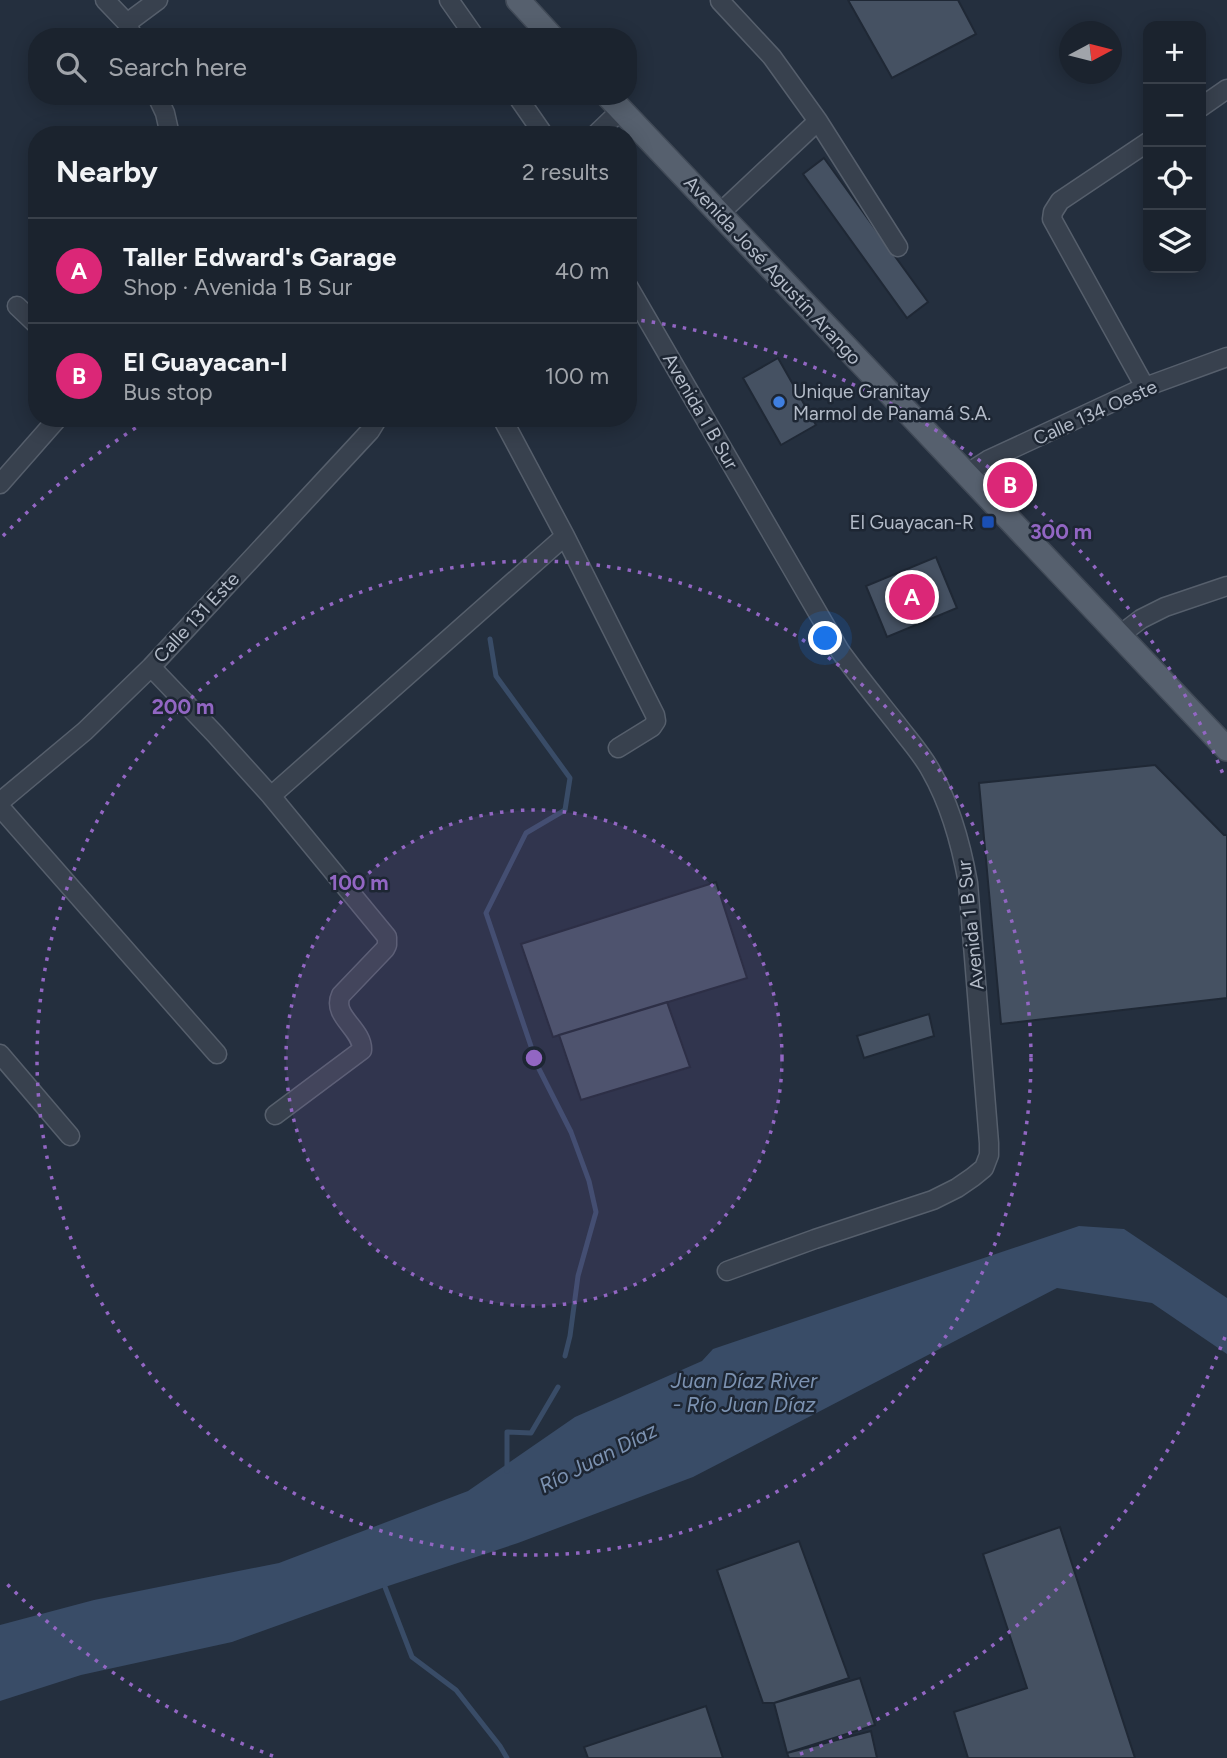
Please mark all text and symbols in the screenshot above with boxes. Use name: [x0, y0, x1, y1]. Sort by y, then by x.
north arrow: [1059, 21, 1122, 84]
map controls: [1143, 21, 1206, 273]
button: +: [1143, 21, 1206, 84]
search box: [28, 28, 637, 105]
icon: search: [52, 48, 90, 86]
text: Search here: [108, 51, 247, 83]
button: −: [1143, 84, 1206, 147]
button: locate: [1143, 147, 1206, 210]
text: Nearby: [56, 153, 158, 190]
text: 2 results: [522, 158, 609, 186]
street label: Avenida José Agustín Arango: [679, 171, 866, 370]
button: layers: [1143, 210, 1206, 273]
text: Taller Edward's Garage: [123, 241, 396, 273]
text: A: [71, 257, 87, 285]
text: 40 m: [555, 257, 609, 285]
text: Shop · Avenida 1 B Sur: [123, 273, 352, 301]
text: El Guayacan-I: [123, 346, 288, 378]
street label: Avenida 1 B Sur: [658, 349, 743, 474]
text: B: [72, 362, 86, 390]
text: 100 m: [545, 362, 609, 390]
street label: Calle 134 Oeste: [1030, 375, 1161, 450]
text: Bus stop: [123, 378, 213, 406]
place label: Unique Granitay Marmol de Panamá S.A.: [793, 380, 991, 425]
marker: Unique Granitay Marmol de Panamá S.A.: [771, 394, 787, 410]
pin: B: [987, 459, 1033, 511]
place label: El Guayacan-R: [849, 511, 974, 534]
marker: El Guayacan-R: [980, 514, 996, 530]
text: 300 m: [1030, 519, 1092, 544]
street label: Calle 131 Este: [149, 567, 244, 667]
pin: A: [889, 571, 935, 623]
your location: [808, 621, 842, 655]
text: 200 m: [152, 694, 214, 719]
street label: Avenida 1 B Sur: [952, 858, 989, 991]
text: 100 m: [329, 870, 389, 895]
centre of rings: [522, 1046, 546, 1070]
water label: Juan Díaz River - Río Juan Díaz: [670, 1368, 818, 1417]
water label: Río Juan Díaz: [535, 1417, 662, 1498]

